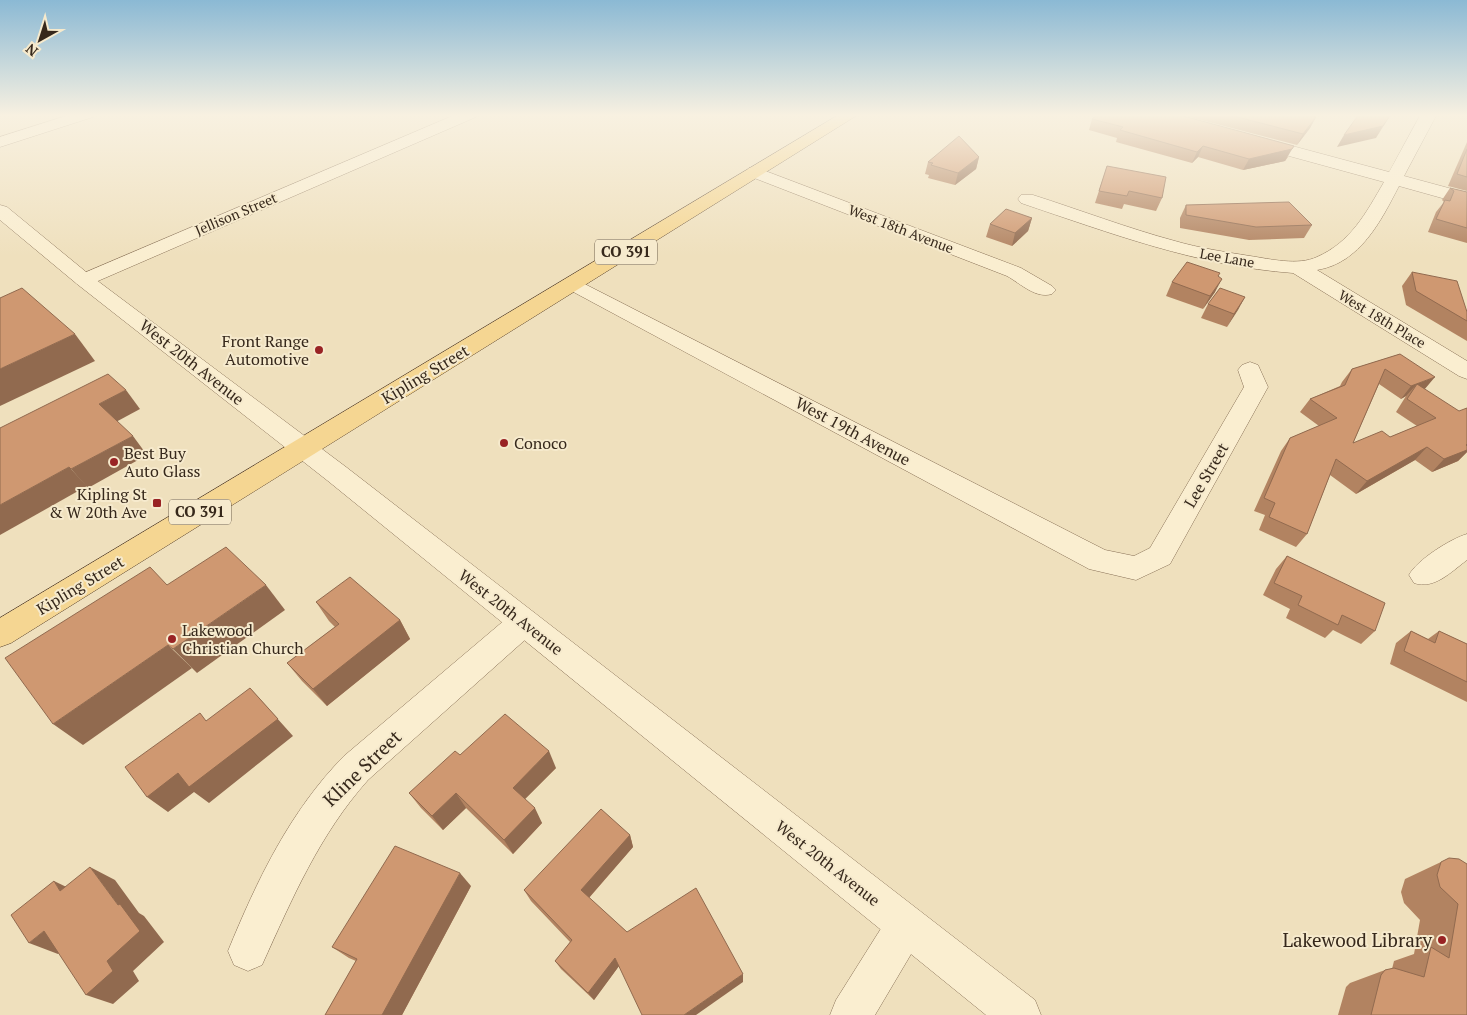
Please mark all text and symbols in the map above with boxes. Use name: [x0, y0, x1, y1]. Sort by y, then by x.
north arrow: [15, 15, 65, 65]
text: N: [21, 40, 42, 61]
street label: Jellison Street: [192, 187, 280, 239]
street label: West 18th Avenue: [846, 200, 956, 257]
road number: CO 391: [595, 240, 657, 264]
street label: Lee Lane: [1198, 243, 1256, 272]
street label: West 18th Place: [1335, 285, 1429, 352]
street label: West 20th Avenue: [135, 314, 249, 410]
place label: Front Range Automotive: [222, 330, 309, 370]
street label: Kipling Street: [377, 339, 473, 409]
marker: Front Range Automotive: [313, 344, 325, 356]
street label: West 19th Avenue: [792, 391, 914, 471]
place label: Conoco: [514, 432, 567, 454]
marker: Conoco: [498, 437, 510, 449]
street label: Lee Street: [1179, 439, 1233, 511]
place label: Best Buy Auto Glass: [124, 442, 201, 482]
marker: Best Buy Auto Glass: [108, 456, 120, 468]
place label: Kipling St & W 20th Ave: [49, 483, 147, 523]
marker: Kipling St & W 20th Ave: [151, 497, 163, 509]
road number: CO 391: [169, 500, 231, 524]
street label: Kipling Street: [32, 550, 128, 620]
street label: West 20th Avenue: [454, 564, 568, 660]
place label: Lakewood Christian Church: [182, 619, 304, 659]
marker: Lakewood Christian Church: [166, 633, 178, 645]
street label: Kline Street: [317, 724, 406, 811]
street label: West 20th Avenue: [771, 815, 885, 911]
place label: Lakewood Library: [1282, 927, 1432, 952]
marker: Lakewood Library: [1436, 934, 1448, 946]

